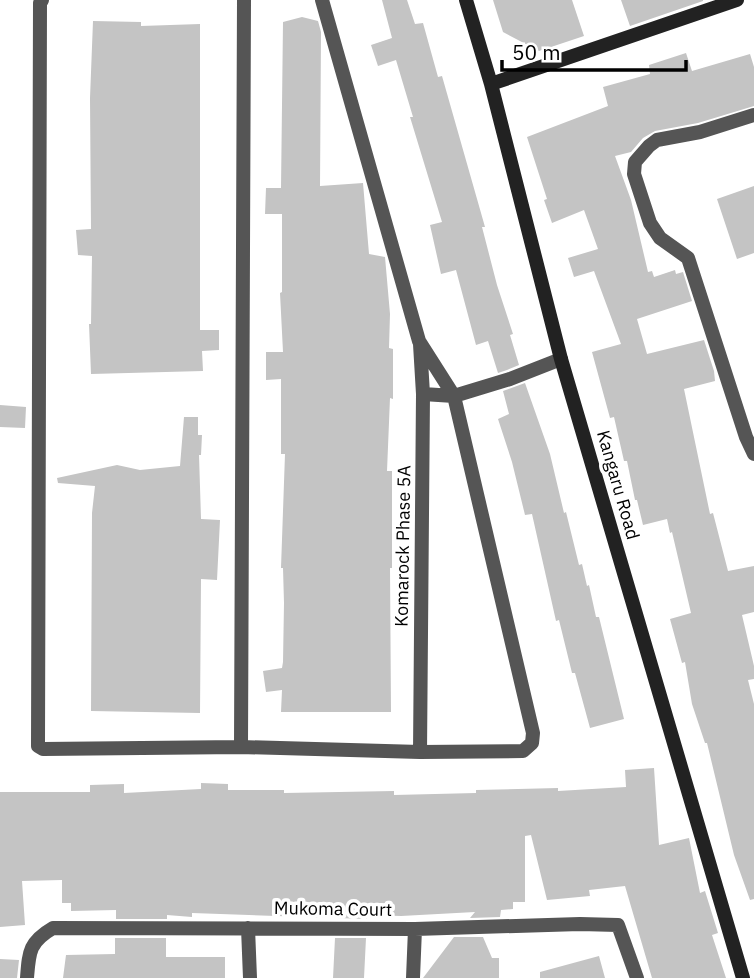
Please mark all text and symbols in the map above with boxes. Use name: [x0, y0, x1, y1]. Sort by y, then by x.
scale bar: [502, 28, 686, 72]
text: 50 m: [512, 38, 561, 66]
street label: Kangaru Road: [592, 428, 645, 542]
street label: Komarock Phase 5A: [390, 464, 415, 627]
street label: Mukoma Court: [274, 896, 392, 921]

